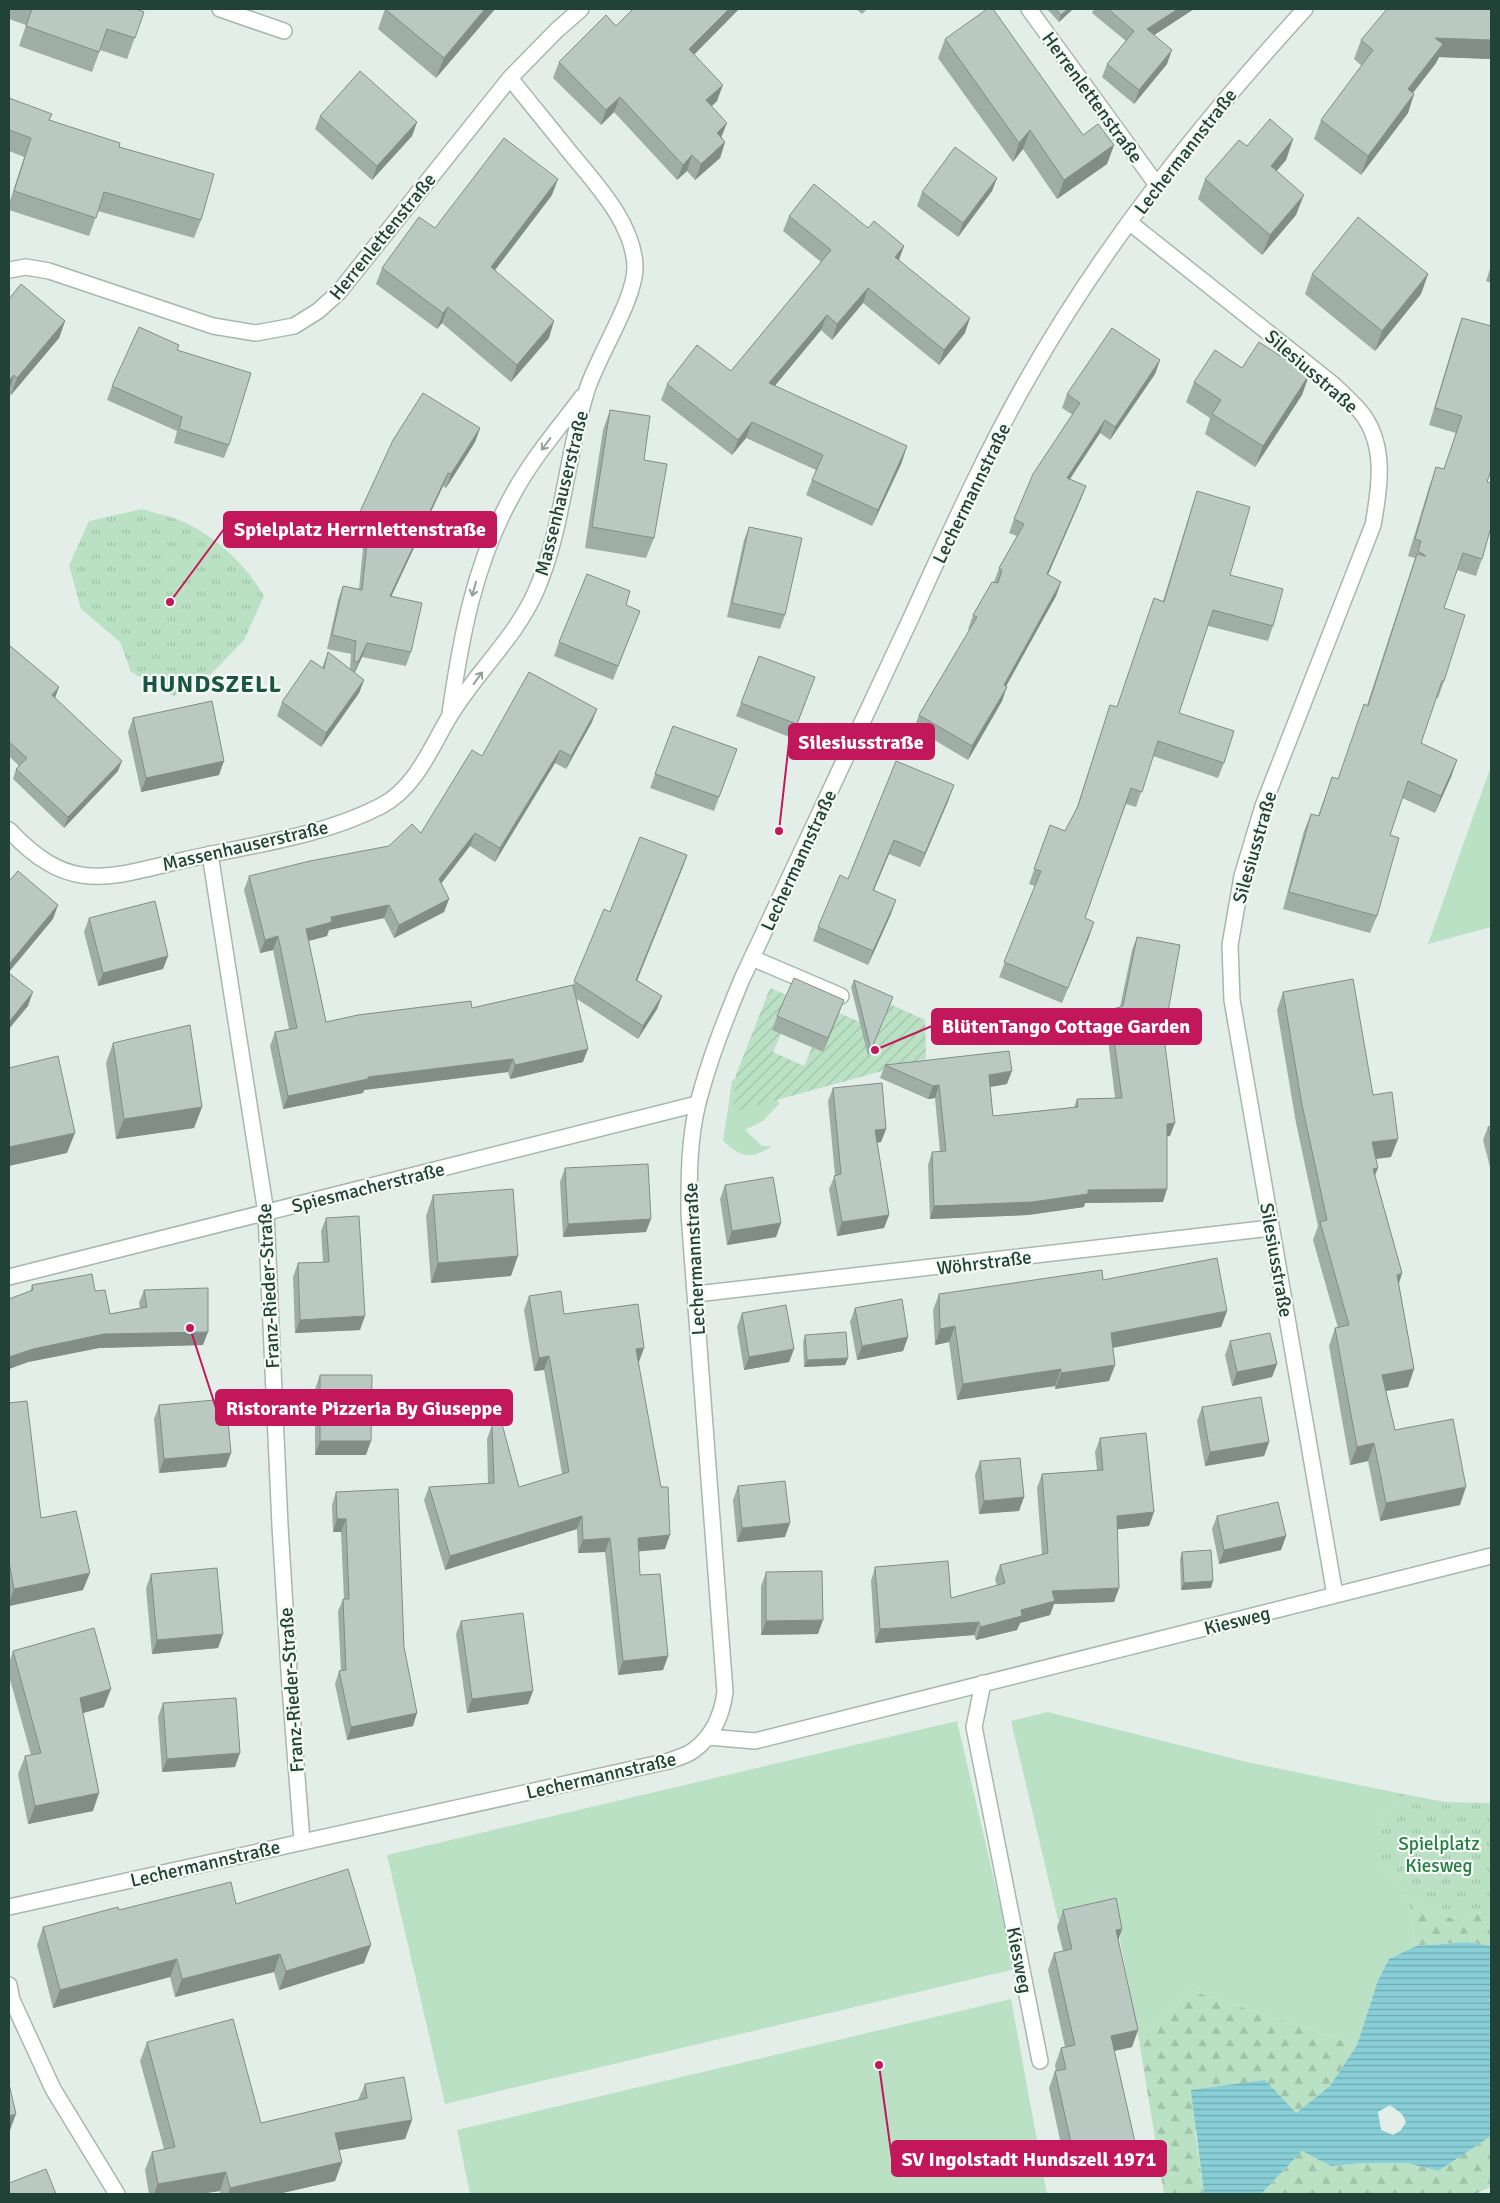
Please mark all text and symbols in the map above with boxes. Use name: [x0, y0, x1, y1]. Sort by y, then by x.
street label: Herrenlettenstraße: [1036, 27, 1148, 168]
street label: Lechermannstraße: [1129, 84, 1242, 219]
street label: Herrenlettenstraße: [324, 168, 441, 305]
street label: Silesiusstraße: [1260, 325, 1363, 419]
street label: Massenhauserstraße: [530, 408, 594, 578]
street label: Lechermannstraße: [928, 419, 1016, 568]
one-way arrow: [540, 437, 551, 450]
callout: Spielplatz Herrnlettenstraße: [224, 512, 496, 547]
text: Spielplatz Herrnlettenstraße: [234, 517, 486, 542]
one-way arrow: [468, 580, 478, 596]
district label: HUNDSZELL: [142, 669, 282, 699]
one-way arrow: [473, 671, 483, 685]
callout: Silesiusstraße: [789, 724, 934, 759]
text: Silesiusstraße: [798, 730, 924, 755]
street label: Lechermannstraße: [756, 786, 842, 935]
street label: Silesiusstraße: [1227, 788, 1282, 906]
street label: Massenhauserstraße: [160, 815, 331, 877]
callout: BlütenTango Cottage Garden: [932, 1009, 1201, 1044]
text: BlütenTango Cottage Garden: [942, 1014, 1190, 1039]
street label: Spiesmacherstraße: [289, 1157, 447, 1219]
street label: Lechermannstraße: [679, 1182, 711, 1336]
street label: Silesiusstraße: [1254, 1201, 1298, 1319]
street label: Franz-Rieder-Straße: [253, 1203, 285, 1369]
street label: Wöhrstraße: [935, 1245, 1033, 1281]
callout: Ristorante Pizzeria By Giuseppe: [216, 1390, 512, 1425]
text: Ristorante Pizzeria By Giuseppe: [226, 1396, 502, 1421]
street label: Kiesweg: [1202, 1601, 1273, 1641]
street label: Franz-Rieder-Straße: [274, 1606, 310, 1773]
street label: Lechermannstraße: [524, 1747, 679, 1805]
park label: Spielplatz Kiesweg: [1398, 1832, 1480, 1878]
street label: Lechermannstraße: [128, 1835, 283, 1893]
street label: Kiesweg: [1001, 1925, 1037, 1996]
callout: SV Ingolstadt Hundszell 1971: [892, 2141, 1166, 2176]
text: SV Ingolstadt Hundszell 1971: [902, 2147, 1157, 2172]

